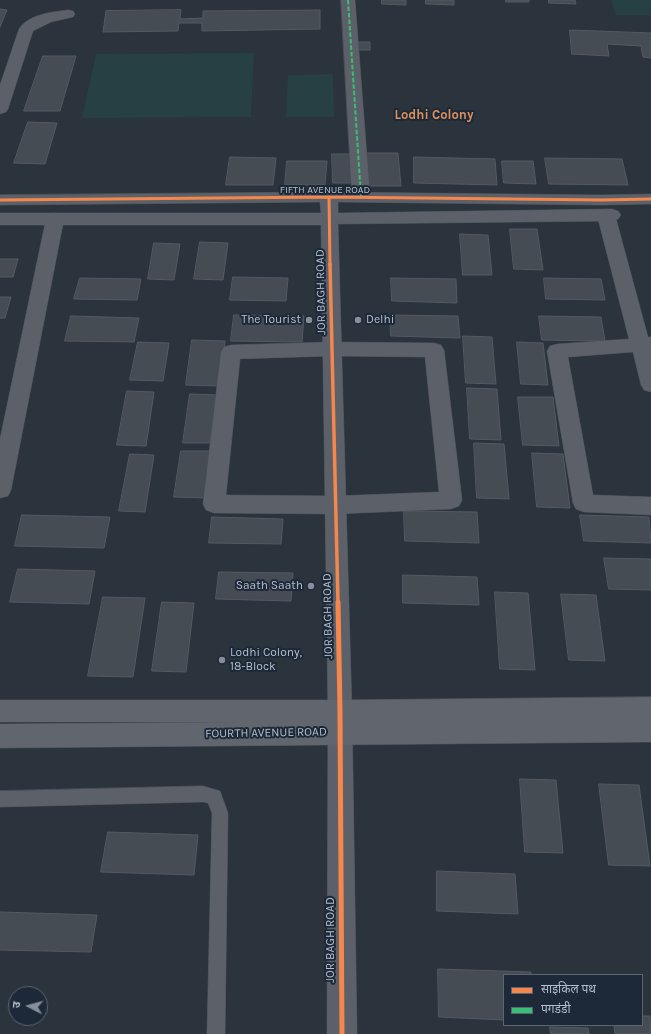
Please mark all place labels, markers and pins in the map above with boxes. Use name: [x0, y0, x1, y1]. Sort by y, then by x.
place label: The Tourist: [241, 313, 301, 327]
place label: Delhi: [366, 313, 394, 327]
marker: The Tourist: [304, 315, 314, 325]
marker: Delhi: [353, 315, 363, 325]
place label: Saath Saath: [236, 579, 303, 593]
marker: Saath Saath: [306, 581, 316, 591]
place label: Lodhi Colony, 18-Block: [230, 646, 302, 674]
marker: Lodhi Colony, 18-Block: [217, 655, 227, 665]

